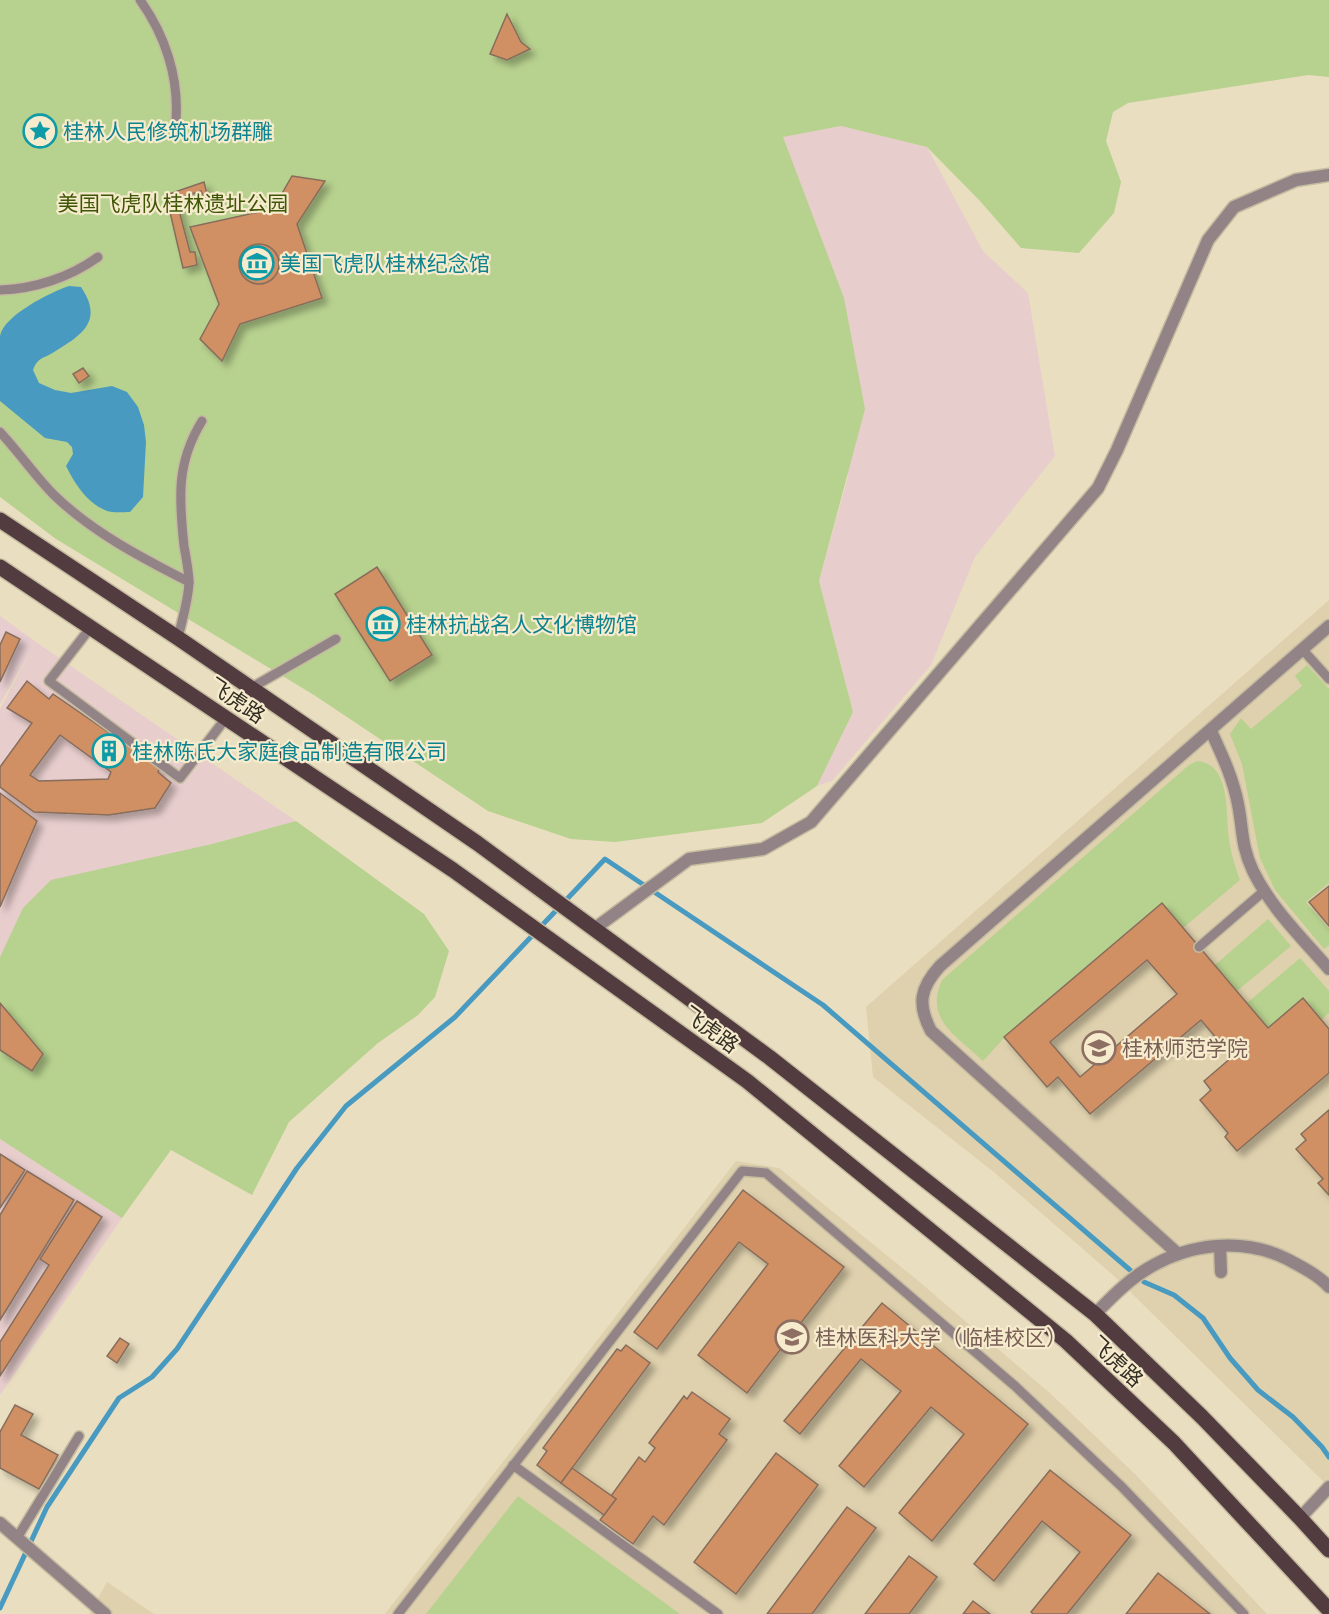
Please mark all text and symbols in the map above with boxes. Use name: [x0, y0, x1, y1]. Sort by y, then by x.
place icon: 桂林人民修筑机场群雕: [22, 113, 58, 149]
place label: 桂林人民修筑机场群雕: [63, 118, 273, 144]
park label: 美国飞虎队桂林遗址公园: [58, 190, 289, 216]
museum icon: 美国飞虎队桂林纪念馆: [239, 245, 275, 281]
place label: 美国飞虎队桂林纪念馆: [280, 250, 490, 276]
museum icon: 桂林抗战名人文化博物馆: [365, 606, 401, 642]
place label: 桂林抗战名人文化博物馆: [406, 611, 637, 637]
street label: 飞虎路: [204, 672, 270, 728]
building icon: 桂林陈氏大家庭食品制造有限公司: [91, 733, 127, 769]
place label: 桂林陈氏大家庭食品制造有限公司: [132, 738, 447, 764]
street label: 飞虎路: [678, 1000, 744, 1058]
school or university icon: 桂林师范学院: [1081, 1030, 1117, 1066]
place label: 桂林师范学院: [1122, 1035, 1248, 1061]
school or university icon: 桂林医科大学（临桂校区）: [774, 1319, 810, 1355]
place label: 桂林医科大学（临桂校区）: [815, 1324, 1067, 1350]
street label: 飞虎路: [1085, 1330, 1149, 1392]

